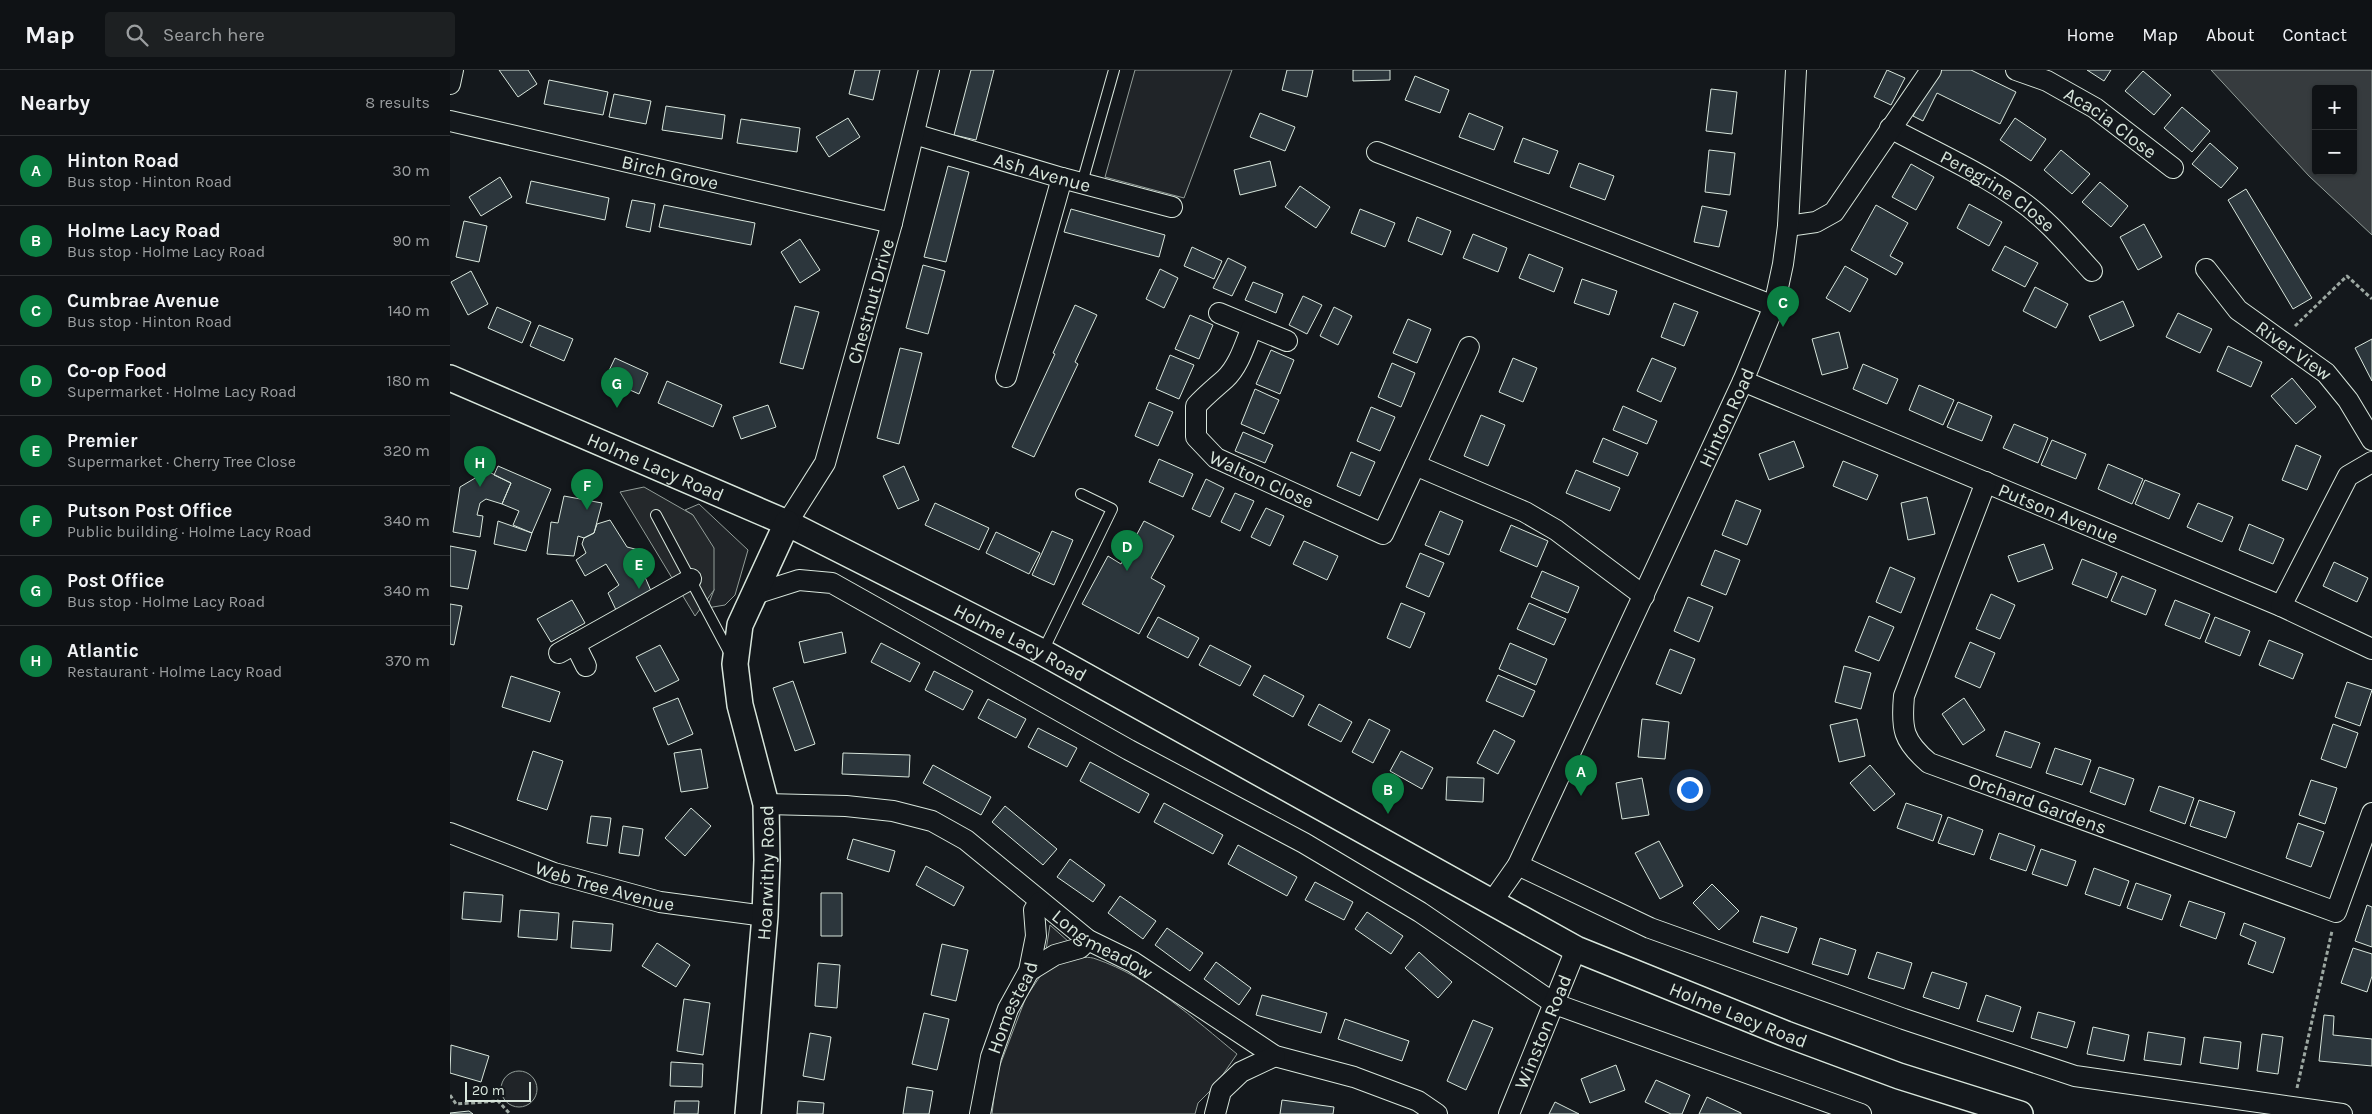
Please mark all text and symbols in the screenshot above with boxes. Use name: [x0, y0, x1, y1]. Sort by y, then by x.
search box: [105, 12, 455, 57]
text: Map: [25, 21, 75, 49]
icon: search: [123, 21, 151, 49]
text: Search here: [163, 24, 265, 46]
text: Home: [2066, 24, 2114, 46]
text: Map: [2142, 24, 2178, 46]
text: About: [2206, 24, 2255, 46]
text: Contact: [2283, 24, 2347, 46]
street label: Acacia Close: [2060, 83, 2161, 164]
map controls: [2312, 85, 2357, 175]
button: +: [2312, 85, 2357, 130]
text: Nearby: [20, 91, 90, 115]
text: 8 results: [365, 93, 430, 112]
button: −: [2312, 130, 2357, 175]
street label: Peregrine Close: [1936, 146, 2059, 237]
street label: Ash Avenue: [991, 148, 1093, 197]
text: Hinton Road: [67, 150, 179, 172]
street label: Birch Grove: [619, 151, 721, 195]
text: A: [31, 161, 41, 180]
text: 30 m: [392, 161, 430, 180]
text: Bus stop · Hinton Road: [67, 172, 232, 191]
text: Holme Lacy Road: [67, 220, 221, 242]
text: B: [31, 231, 41, 250]
text: 90 m: [392, 231, 430, 250]
street label: Chestnut Drive: [843, 236, 899, 367]
text: Bus stop · Holme Lacy Road: [67, 242, 265, 261]
pin: C: [1767, 286, 1799, 327]
text: Cumbrae Avenue: [67, 290, 219, 312]
text: C: [31, 301, 41, 320]
text: 140 m: [388, 301, 430, 320]
text: Bus stop · Hinton Road: [67, 312, 232, 331]
street label: River View: [2251, 316, 2336, 386]
text: Co-op Food: [67, 360, 167, 382]
street label: Hinton Road: [1695, 365, 1759, 471]
pin: G: [601, 367, 633, 408]
text: D: [31, 371, 41, 390]
text: 180 m: [387, 371, 430, 390]
text: Supermarket · Holme Lacy Road: [67, 382, 297, 401]
street label: Holme Lacy Road: [584, 428, 727, 507]
text: Premier: [67, 430, 137, 452]
text: E: [31, 441, 41, 460]
text: 320 m: [383, 441, 430, 460]
pin: H: [464, 446, 496, 487]
street label: Walton Close: [1205, 446, 1317, 513]
text: Supermarket · Cherry Tree Close: [67, 452, 296, 471]
pin: F: [571, 469, 603, 510]
street label: Putson Avenue: [1995, 479, 2121, 549]
text: Putson Post Office: [67, 500, 232, 522]
text: F: [32, 511, 40, 530]
text: 340 m: [383, 511, 430, 530]
text: Public building · Holme Lacy Road: [67, 522, 312, 541]
pin: D: [1111, 530, 1143, 571]
pin: E: [623, 548, 655, 589]
text: Post Office: [67, 570, 164, 592]
text: G: [31, 581, 41, 600]
text: 340 m: [383, 581, 430, 600]
text: Bus stop · Holme Lacy Road: [67, 592, 265, 611]
street label: Holme Lacy Road: [950, 599, 1090, 687]
text: Atlantic: [67, 640, 139, 662]
text: H: [30, 651, 42, 670]
text: 370 m: [385, 651, 430, 670]
text: Restaurant · Holme Lacy Road: [67, 662, 282, 681]
pin: A: [1565, 755, 1597, 796]
street label: Orchard Gardens: [1965, 768, 2110, 839]
pin: B: [1372, 773, 1404, 814]
your location: [1677, 777, 1703, 803]
street label: Hoarwithy Road: [753, 805, 779, 941]
street label: Web Tree Avenue: [532, 857, 676, 916]
street label: Longmeadow: [1047, 905, 1157, 984]
street label: Homestead: [983, 960, 1043, 1057]
street label: Winston Road: [1510, 972, 1576, 1092]
street label: Holme Lacy Road: [1666, 978, 1810, 1053]
scale bar: [465, 1079, 531, 1102]
text: 20 m: [472, 1082, 505, 1099]

